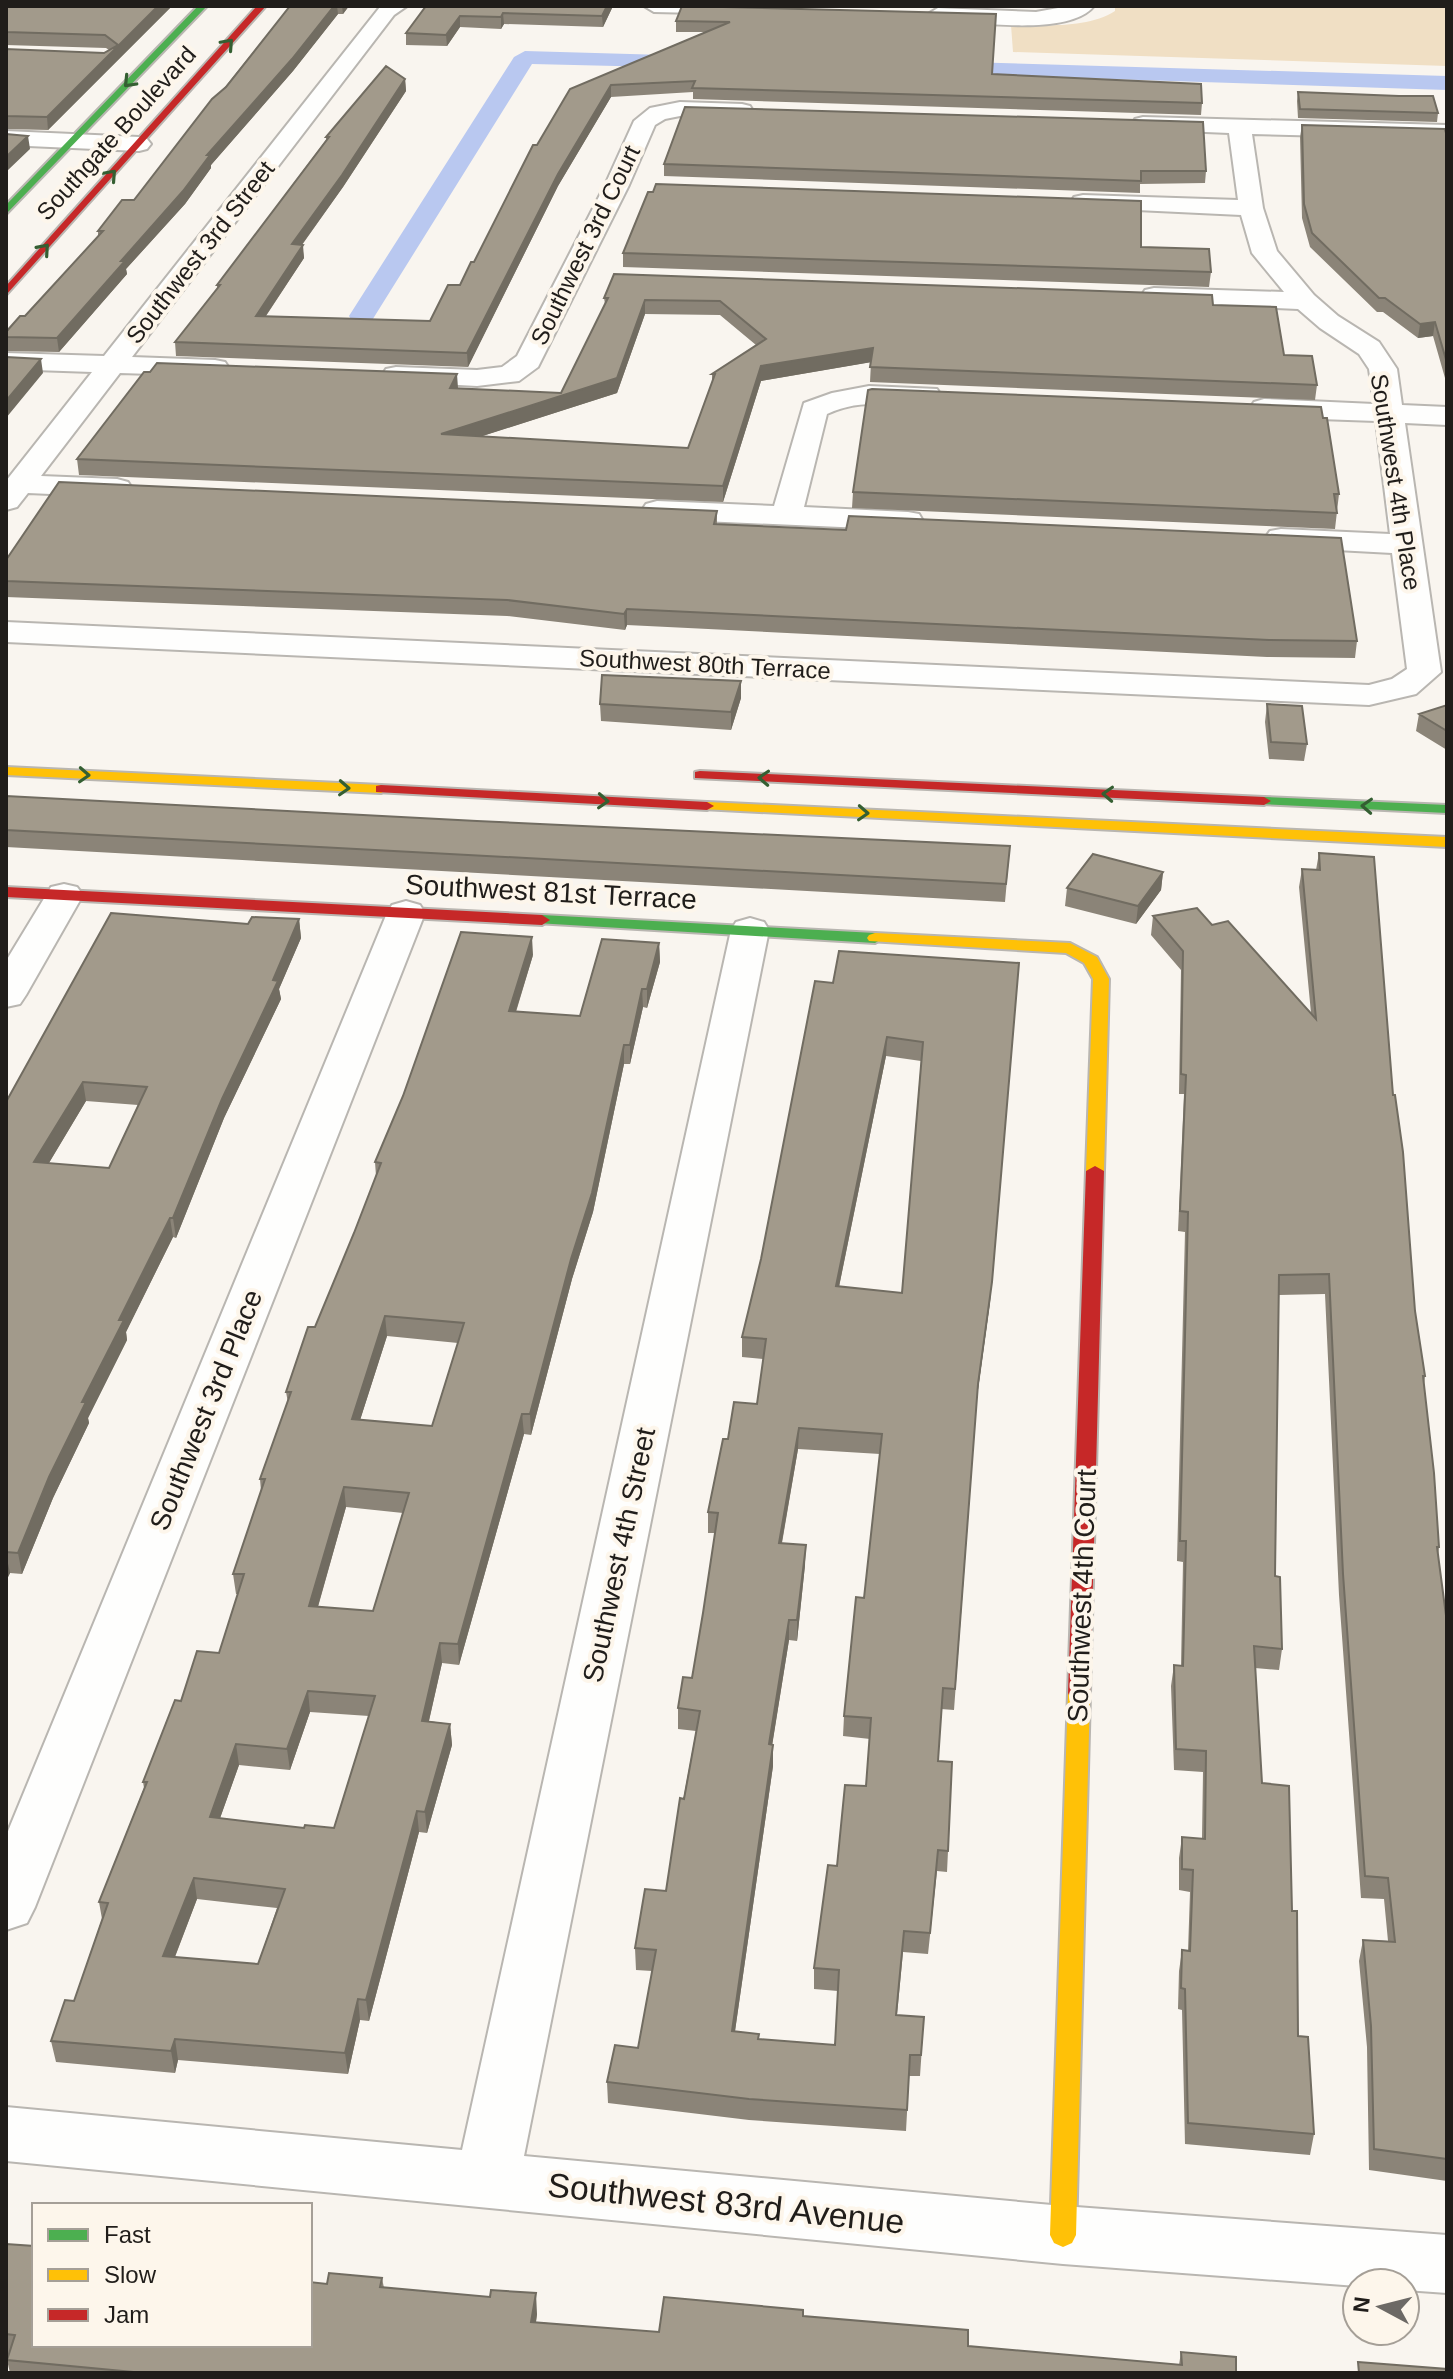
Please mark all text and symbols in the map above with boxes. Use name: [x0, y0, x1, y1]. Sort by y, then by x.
one-way arrow: [219, 38, 233, 53]
street label: Southgate Boulevard: [31, 41, 201, 225]
one-way arrow: [124, 73, 139, 87]
street label: Southwest 3rd Court: [525, 140, 645, 349]
street label: Southwest 3rd Street: [120, 155, 280, 349]
one-way arrow: [101, 170, 116, 184]
one-way arrow: [34, 244, 49, 259]
street label: Southwest 4th Place: [1366, 372, 1426, 592]
street label: Southwest 80th Terrace: [579, 644, 831, 684]
one-way arrow: [78, 766, 91, 783]
one-way arrow: [757, 769, 770, 786]
one-way arrow: [338, 779, 351, 796]
one-way arrow: [1101, 785, 1114, 802]
one-way arrow: [597, 792, 610, 809]
one-way arrow: [1360, 797, 1373, 814]
one-way arrow: [857, 805, 870, 822]
street label: Southwest 81st Terrace: [404, 869, 698, 915]
street label: Southwest 3rd Place: [144, 1285, 268, 1535]
street label: Southwest 4th Street: [577, 1424, 661, 1685]
street label: Southwest 4th Court: [1062, 1468, 1102, 1723]
street label: Southwest 83rd Avenue: [546, 2165, 906, 2241]
legend: [32, 2203, 312, 2347]
text: Fast: [104, 2221, 151, 2248]
text: Slow: [104, 2261, 157, 2288]
north arrow: [1341, 2267, 1421, 2347]
text: N: [1348, 2295, 1375, 2314]
text: Jam: [104, 2301, 149, 2328]

